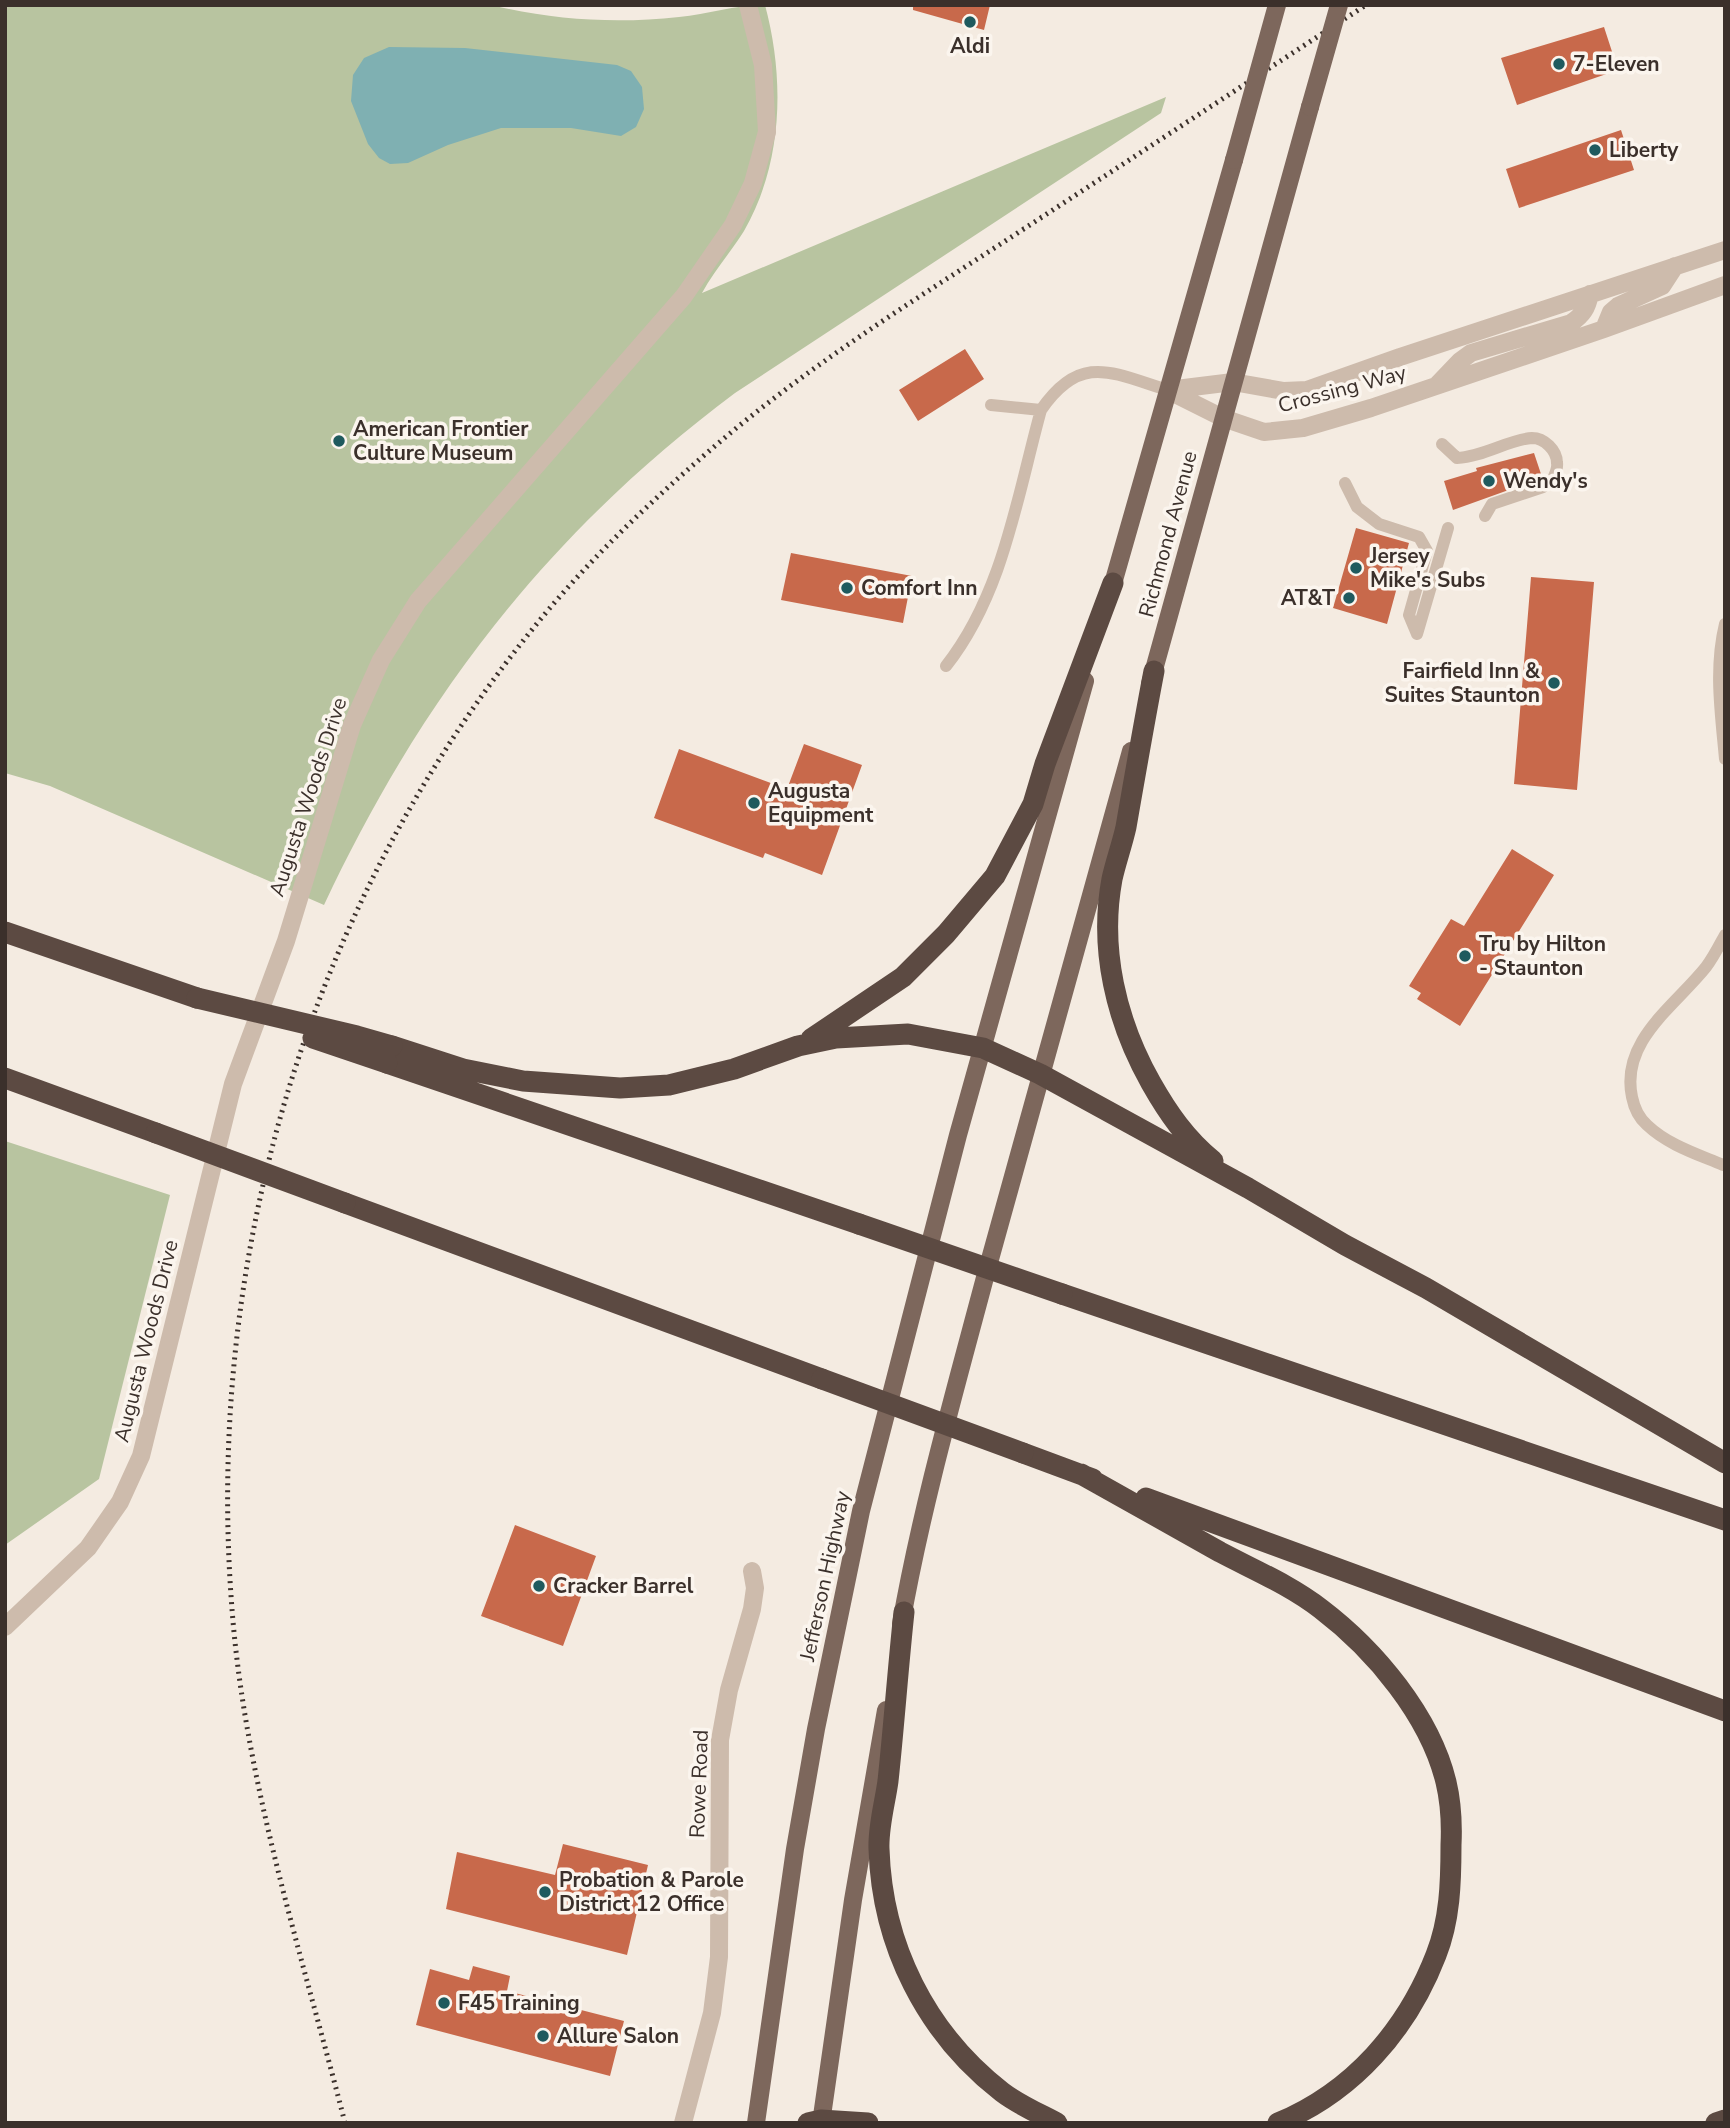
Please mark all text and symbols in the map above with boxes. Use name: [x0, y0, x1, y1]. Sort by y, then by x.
marker: Aldi: [962, 14, 978, 30]
place label: Aldi: [950, 32, 990, 60]
place label: 7-Eleven: [1573, 50, 1660, 78]
marker: 7-Eleven: [1551, 56, 1567, 72]
place label: Liberty: [1609, 136, 1679, 164]
marker: Liberty: [1587, 142, 1603, 158]
street label: Crossing Way: [1275, 358, 1409, 420]
place label: American Frontier Culture Museum: [353, 415, 529, 467]
marker: American Frontier Culture Museum: [331, 433, 347, 449]
street label: Richmond Avenue: [1132, 448, 1204, 620]
place label: Wendy's: [1503, 467, 1588, 495]
marker: Wendy's: [1481, 473, 1497, 489]
place label: Jersey Mike's Subs: [1369, 542, 1485, 594]
marker: Jersey Mike's Subs: [1348, 560, 1364, 576]
place label: Comfort Inn: [861, 574, 978, 602]
marker: Comfort Inn: [839, 580, 855, 596]
place label: AT&T: [1281, 584, 1335, 612]
marker: AT&T: [1341, 590, 1357, 606]
place label: Fairfield Inn & Suites Staunton: [1384, 657, 1541, 709]
marker: Fairfield Inn & Suites Staunton: [1546, 675, 1562, 691]
street label: Augusta Woods Drive: [263, 694, 353, 900]
place label: Augusta Equipment: [768, 777, 874, 829]
marker: Augusta Equipment: [746, 795, 762, 811]
place label: Tru by Hilton - Staunton: [1479, 930, 1606, 982]
marker: Tru by Hilton - Staunton: [1457, 948, 1473, 964]
street label: Augusta Woods Drive: [107, 1237, 185, 1445]
street label: Jefferson Highway: [793, 1488, 857, 1665]
place label: Cracker Barrel: [553, 1572, 694, 1600]
marker: Cracker Barrel: [531, 1578, 547, 1594]
street label: Rowe Road: [683, 1729, 715, 1839]
place label: Probation & Parole District 12 Office: [559, 1866, 744, 1918]
marker: Probation & Parole District 12 Office: [537, 1884, 553, 1900]
place label: F45 Training: [458, 1989, 580, 2017]
marker: F45 Training: [436, 1995, 452, 2011]
place label: Allure Salon: [557, 2022, 679, 2050]
marker: Allure Salon: [535, 2028, 551, 2044]

